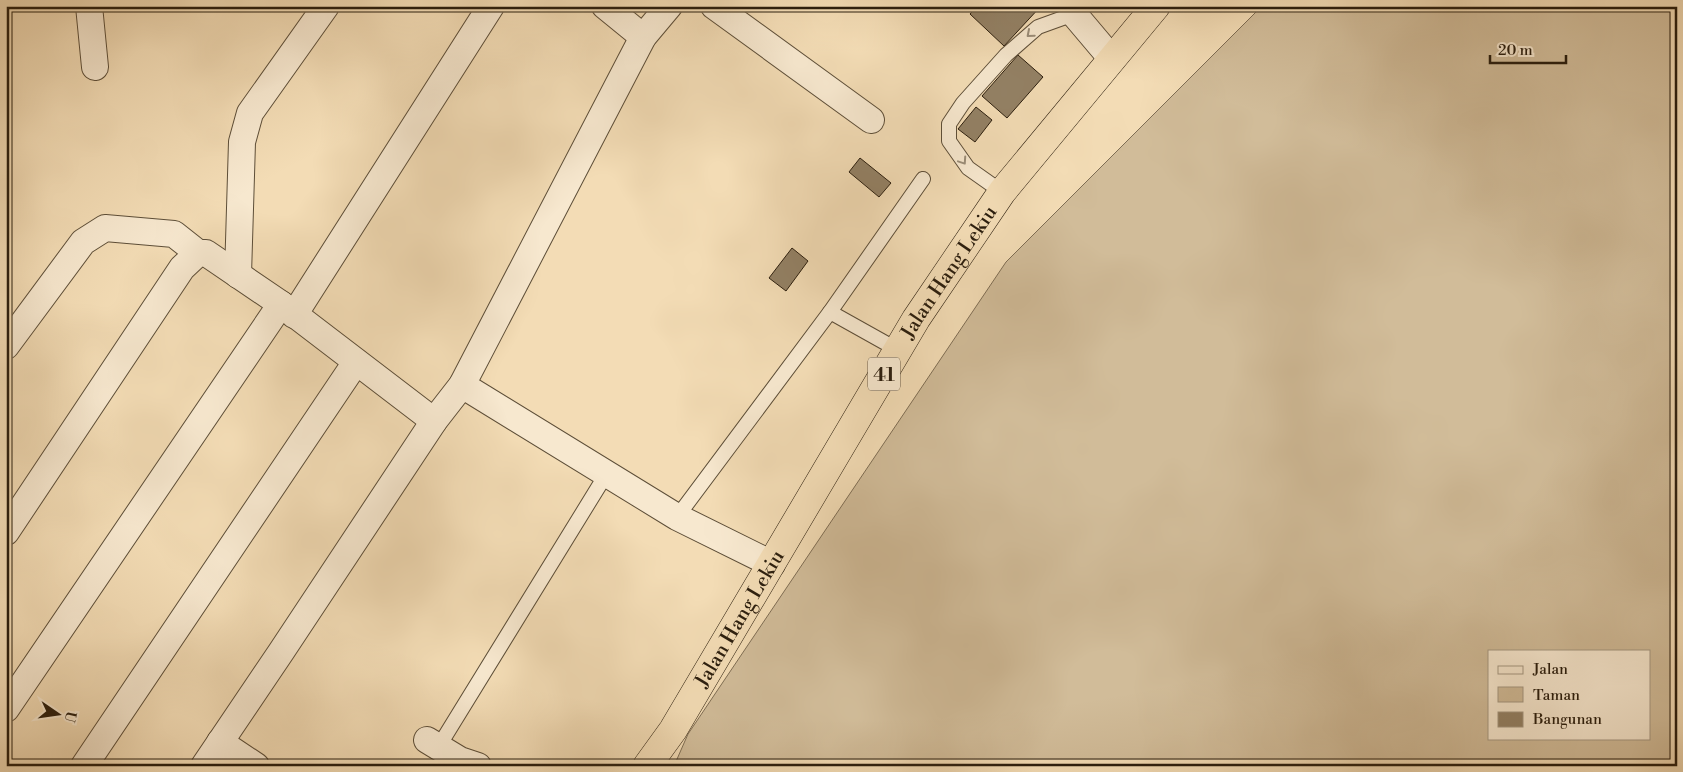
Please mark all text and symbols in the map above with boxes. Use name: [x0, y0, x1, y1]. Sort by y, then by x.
one-way arrow: [1027, 29, 1036, 37]
scale bar: [1490, 32, 1567, 64]
text: 20 m: [1498, 41, 1533, 60]
one-way arrow: [957, 155, 966, 165]
street label: Jalan Hang Lekiu: [896, 201, 1003, 345]
road number: 41: [868, 358, 900, 390]
street label: Jalan Hang Lekiu: [690, 546, 791, 693]
legend: [1488, 650, 1650, 740]
text: Jalan: [1532, 660, 1568, 679]
text: Taman: [1533, 686, 1580, 705]
north arrow: [32, 690, 82, 740]
text: U: [60, 709, 80, 724]
text: Bangunan: [1532, 710, 1602, 729]

